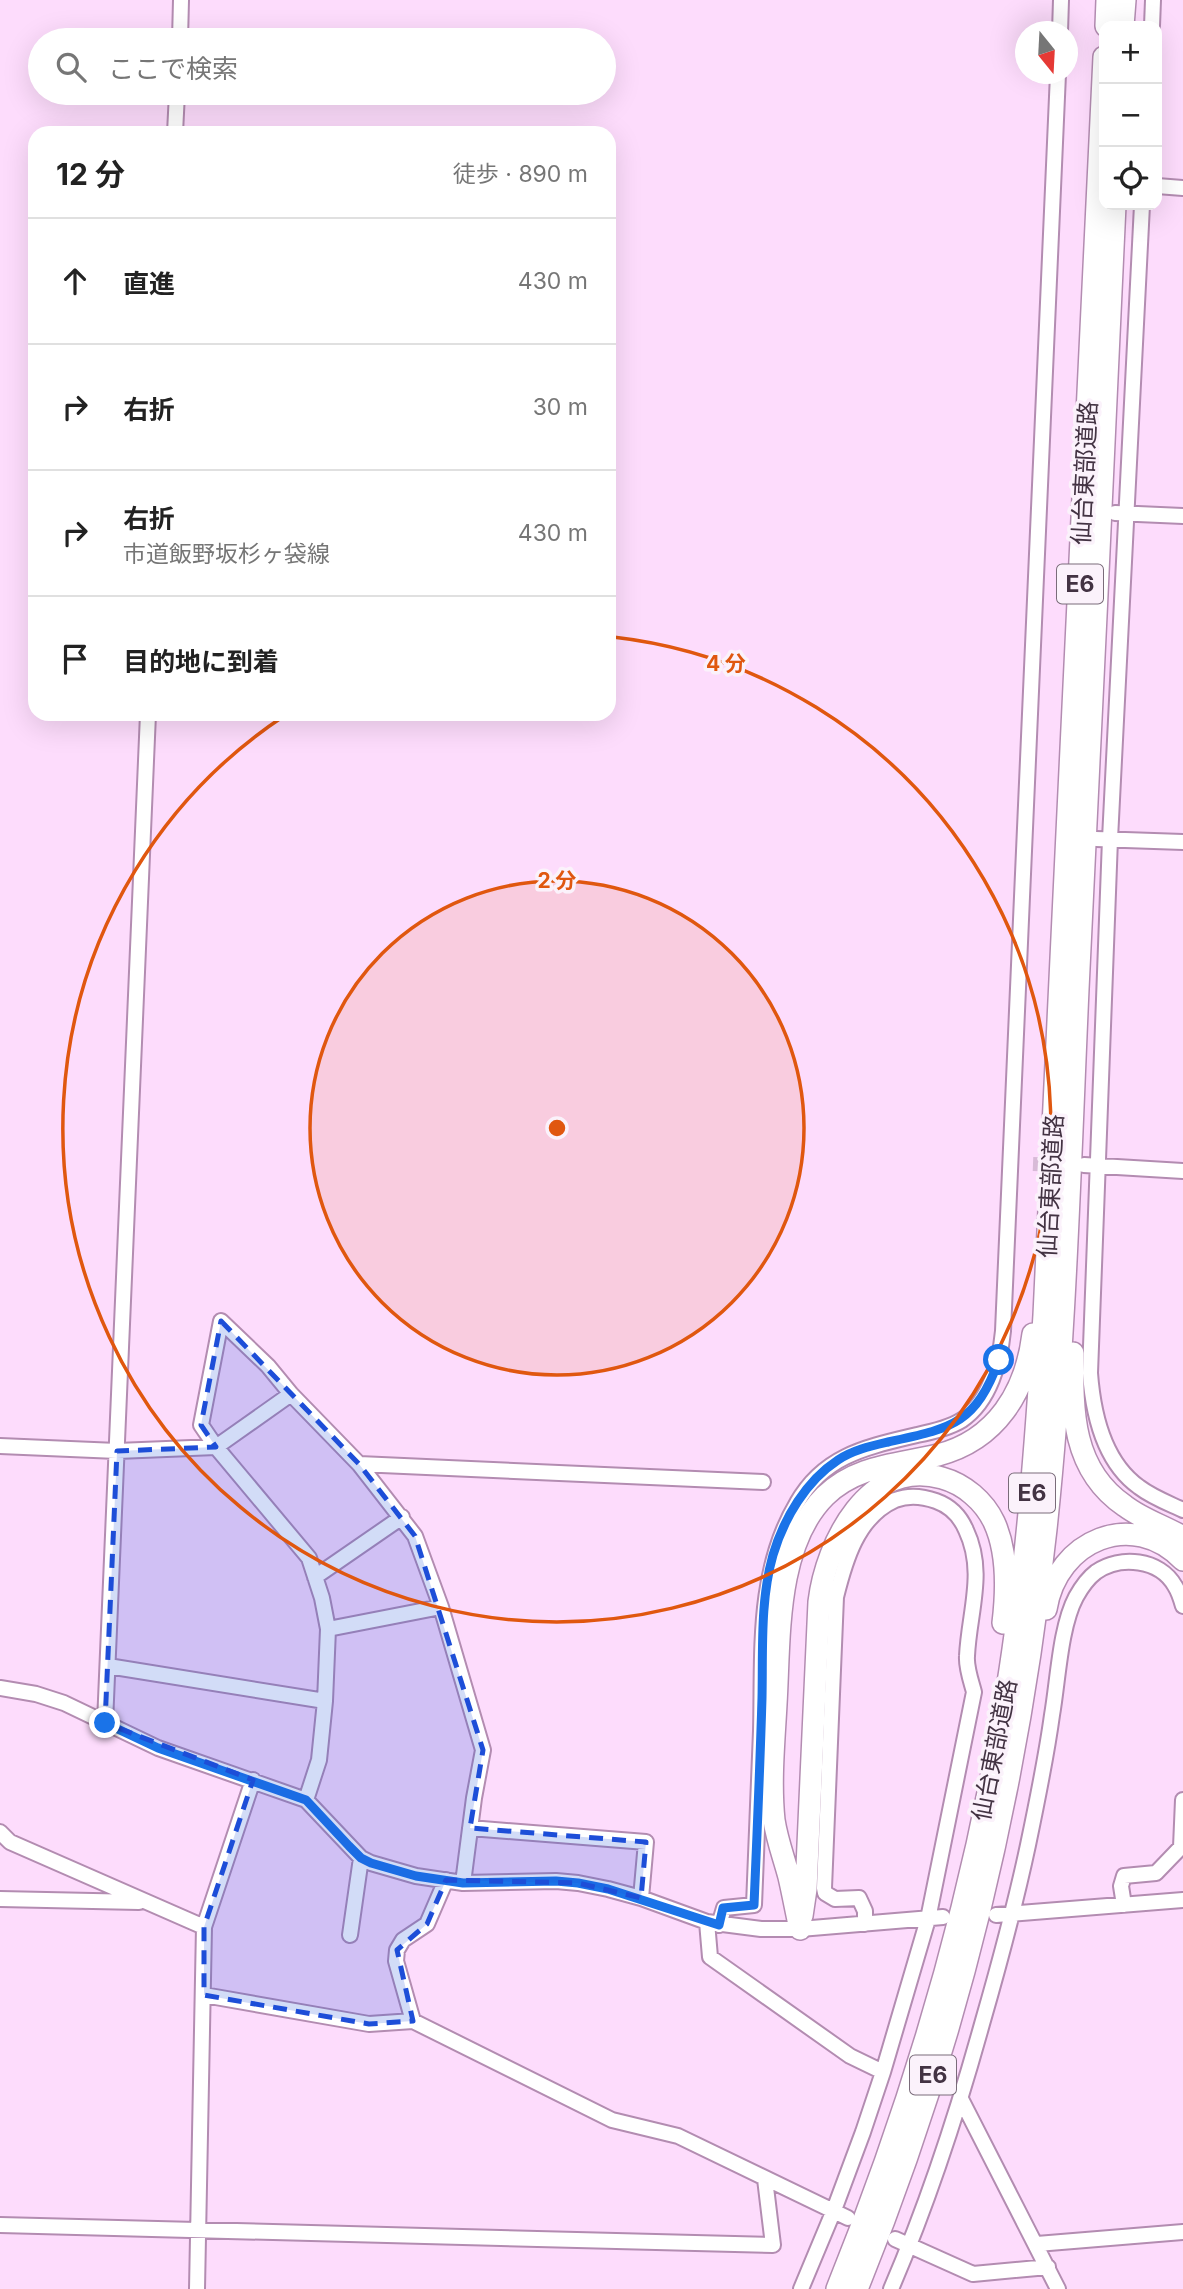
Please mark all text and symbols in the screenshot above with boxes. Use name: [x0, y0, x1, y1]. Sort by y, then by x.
north arrow: [1015, 21, 1078, 84]
map controls: [1099, 21, 1162, 210]
button: +: [1099, 21, 1162, 84]
search box: [28, 28, 616, 105]
icon: search: [52, 48, 90, 86]
text: ここで検索: [108, 53, 238, 84]
button: −: [1099, 84, 1162, 147]
button: locate: [1099, 147, 1162, 210]
text: 12 分: [56, 156, 125, 192]
text: 徒歩 · 890 m: [453, 160, 588, 188]
icon: ahead: [56, 262, 94, 300]
text: 430 m: [518, 267, 588, 295]
text: 直進: [123, 268, 175, 299]
icon: right: [56, 388, 94, 426]
text: 30 m: [533, 393, 588, 421]
text: 右折: [123, 394, 175, 425]
street label: 仙台東部道路: [1066, 400, 1103, 546]
text: 右折: [123, 503, 175, 534]
icon: right: [56, 514, 94, 552]
text: 430 m: [518, 519, 588, 547]
text: 市道飯野坂杉ヶ袋線: [123, 540, 330, 568]
road number: E6: [1057, 564, 1103, 604]
icon: arrive: [56, 640, 94, 678]
text: 目的地に到着: [123, 646, 279, 677]
text: 4 分: [706, 651, 746, 676]
text: 2 分: [537, 868, 577, 893]
street label: 仙台東部道路: [1032, 1113, 1069, 1259]
centre of rings: [545, 1116, 569, 1140]
route start: [983, 1344, 1014, 1375]
road number: E6: [1009, 1474, 1055, 1512]
street label: 仙台東部道路: [967, 1676, 1022, 1823]
route end: [89, 1707, 120, 1738]
road number: E6: [910, 2056, 956, 2094]

